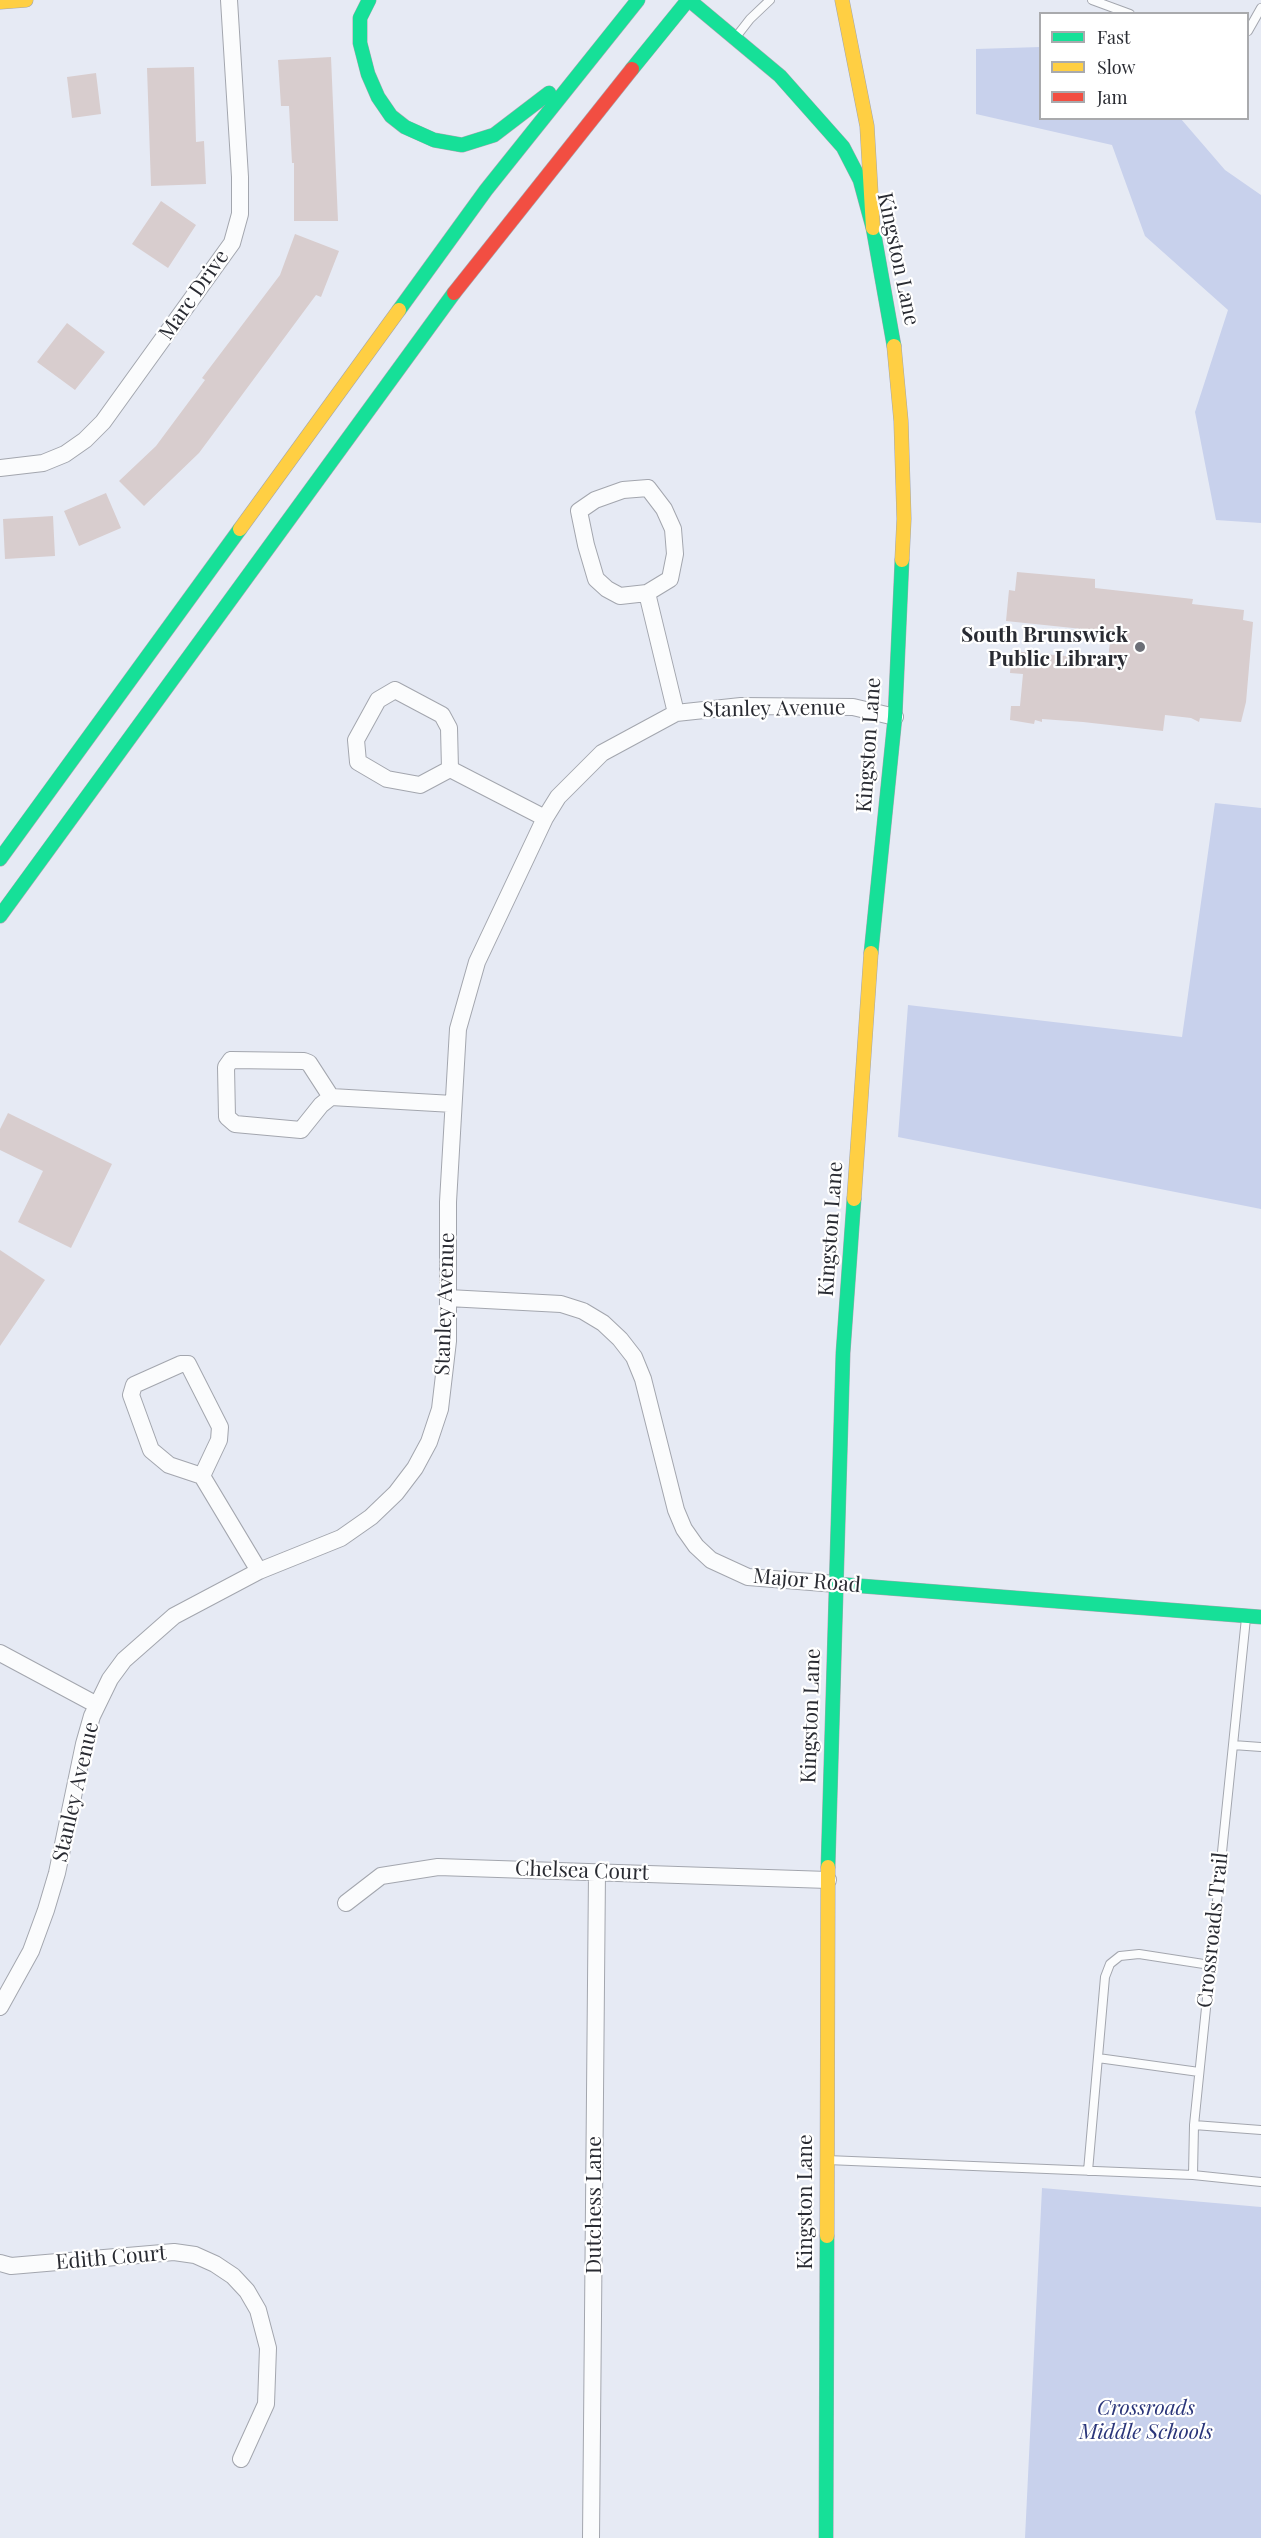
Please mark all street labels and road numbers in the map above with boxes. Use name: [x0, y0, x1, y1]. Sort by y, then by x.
street label: Kingston Lane: [872, 190, 924, 328]
street label: Marc Drive: [154, 245, 234, 345]
street label: Kingston Lane: [852, 677, 886, 813]
street label: Stanley Avenue: [702, 695, 846, 723]
street label: Kingston Lane: [814, 1161, 848, 1297]
street label: Stanley Avenue: [430, 1232, 460, 1376]
street label: Major Road: [752, 1564, 862, 1598]
street label: Kingston Lane: [796, 1648, 826, 1784]
street label: Stanley Avenue: [48, 1719, 104, 1865]
street label: Crossroads Trail: [1192, 1851, 1234, 2009]
street label: Chelsea Court: [515, 1856, 649, 1886]
street label: Kingston Lane: [792, 2134, 818, 2270]
street label: Dutchess Lane: [581, 2136, 607, 2274]
street label: Edith Court: [55, 2241, 167, 2275]

